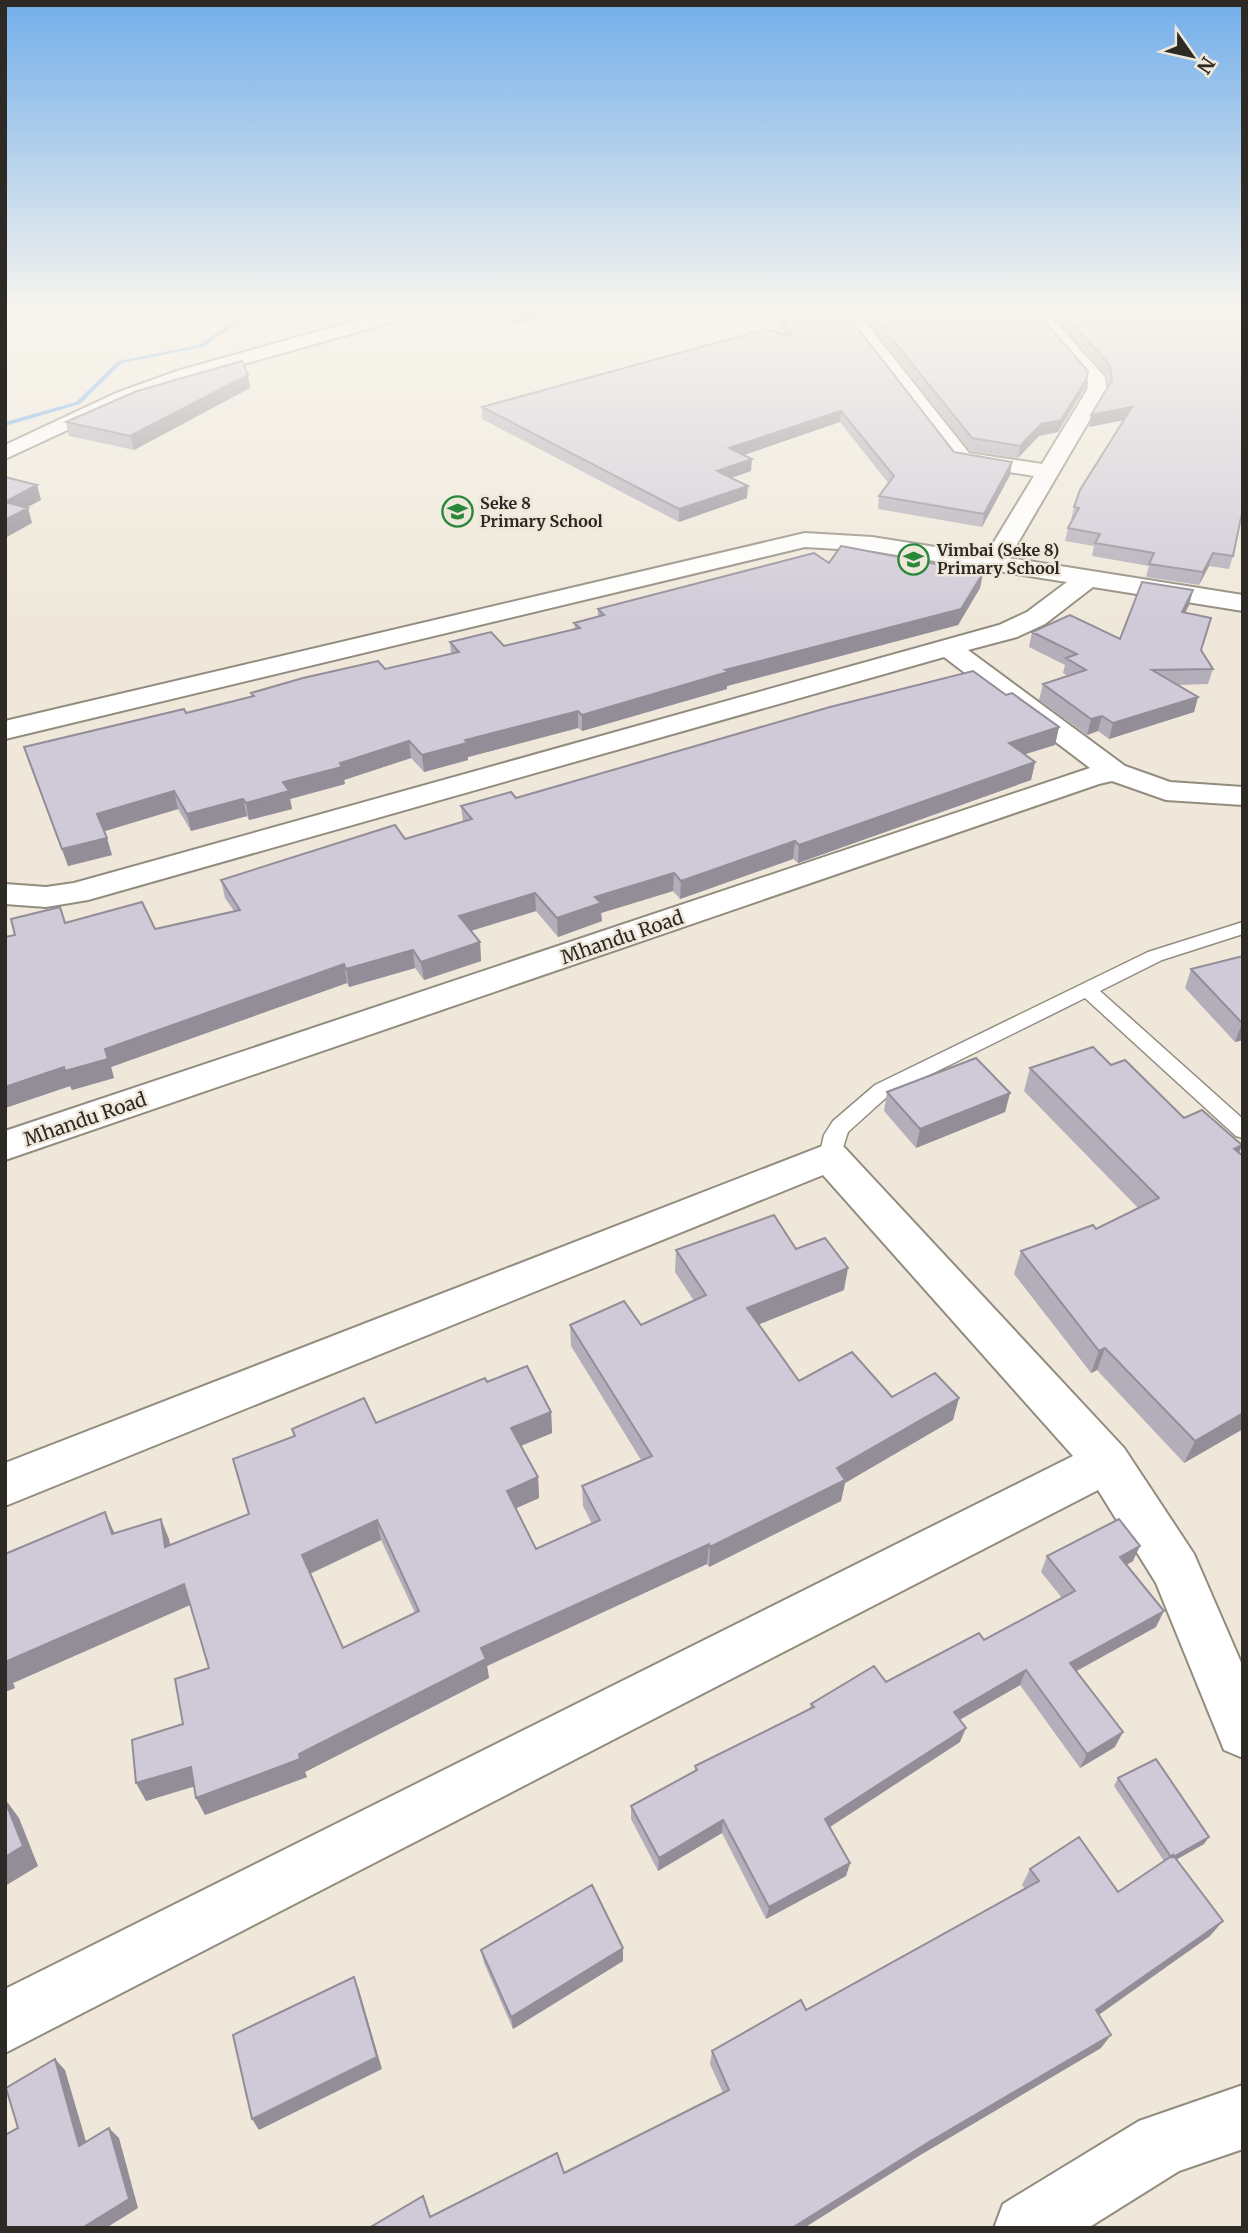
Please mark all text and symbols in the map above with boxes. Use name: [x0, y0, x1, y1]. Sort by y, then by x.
north arrow: [1157, 21, 1227, 91]
text: N: [1192, 53, 1220, 78]
place label: Seke 8 Primary School: [480, 493, 603, 531]
school or university icon: Seke 8 Primary School: [440, 495, 474, 529]
place label: Vimbai (Seke 8) Primary School: [936, 540, 1060, 578]
school or university icon: Vimbai (Seke 8) Primary School: [897, 542, 931, 576]
street label: Mhandu Road: [557, 905, 687, 969]
street label: Mhandu Road: [20, 1087, 150, 1151]

